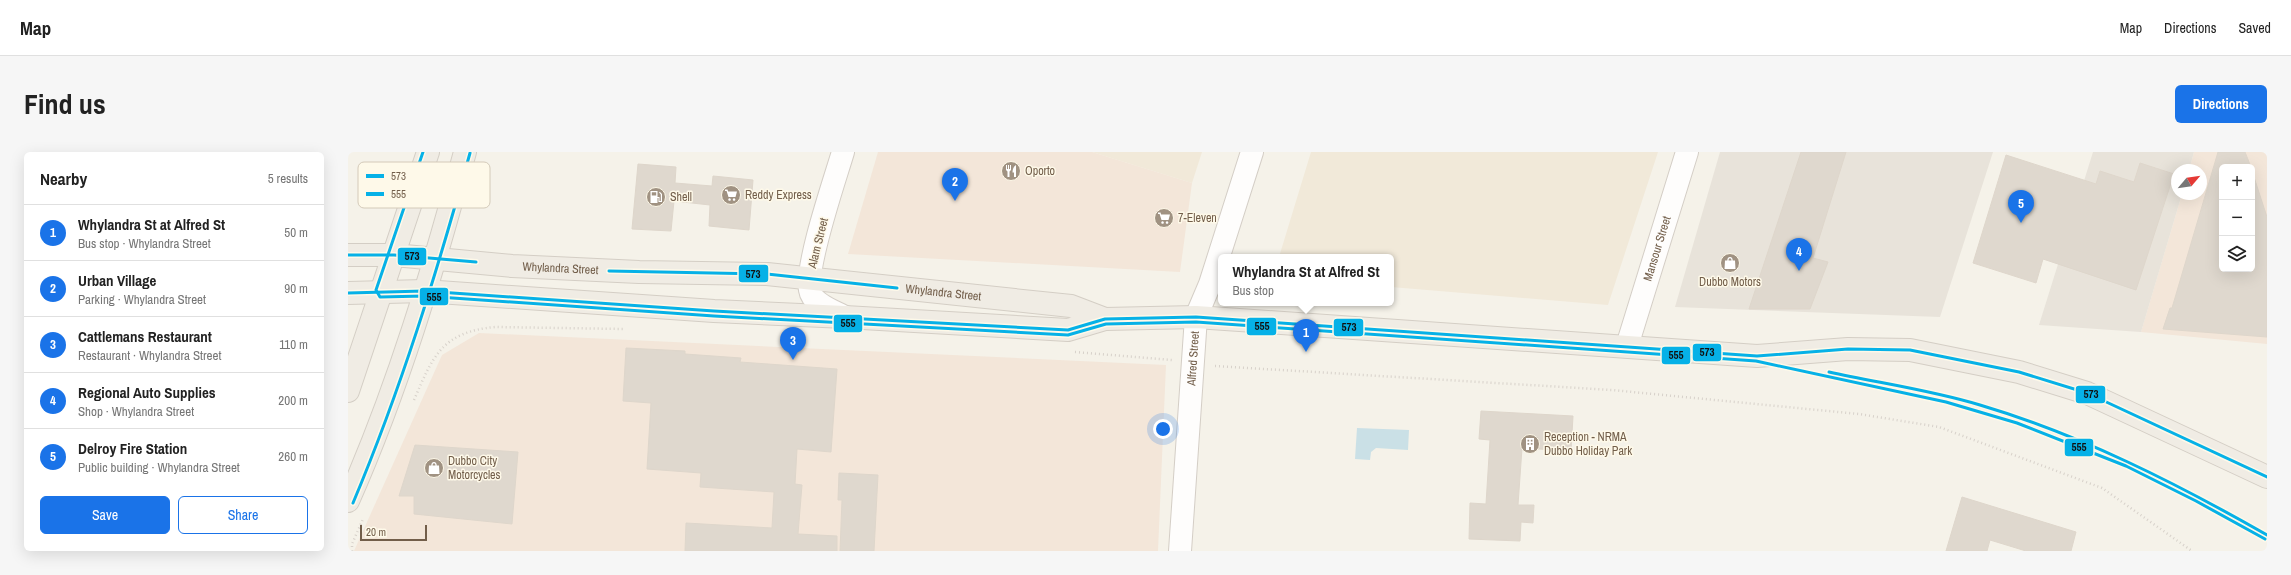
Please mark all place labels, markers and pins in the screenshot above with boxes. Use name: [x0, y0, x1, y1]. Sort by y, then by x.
restaurant icon: Oporto: [1000, 160, 1022, 182]
place label: Oporto: [1025, 163, 1055, 179]
pin: 2: [942, 168, 968, 201]
supermarket icon: Reddy Express: [720, 184, 742, 206]
fuel station icon: Shell: [645, 186, 667, 208]
place label: Reddy Express: [745, 187, 812, 203]
place label: Shell: [670, 189, 692, 205]
pin: 5: [2008, 190, 2034, 223]
supermarket icon: 7-Eleven: [1153, 207, 1175, 229]
place label: 7-Eleven: [1178, 210, 1217, 226]
pin: 4: [1786, 238, 1812, 271]
shop icon: Dubbo Motors: [1719, 252, 1741, 274]
place label: Dubbo Motors: [1699, 274, 1761, 290]
pin: 1: [1293, 319, 1319, 352]
pin: 3: [780, 327, 806, 360]
place label: Reception - NRMA Dubbo Holiday Park: [1544, 429, 1632, 459]
building icon: Reception - NRMA Dubbo Holiday Park: [1519, 433, 1541, 455]
place label: Dubbo City Motorcycles: [448, 453, 501, 483]
shop icon: Dubbo City Motorcycles: [423, 457, 445, 479]

